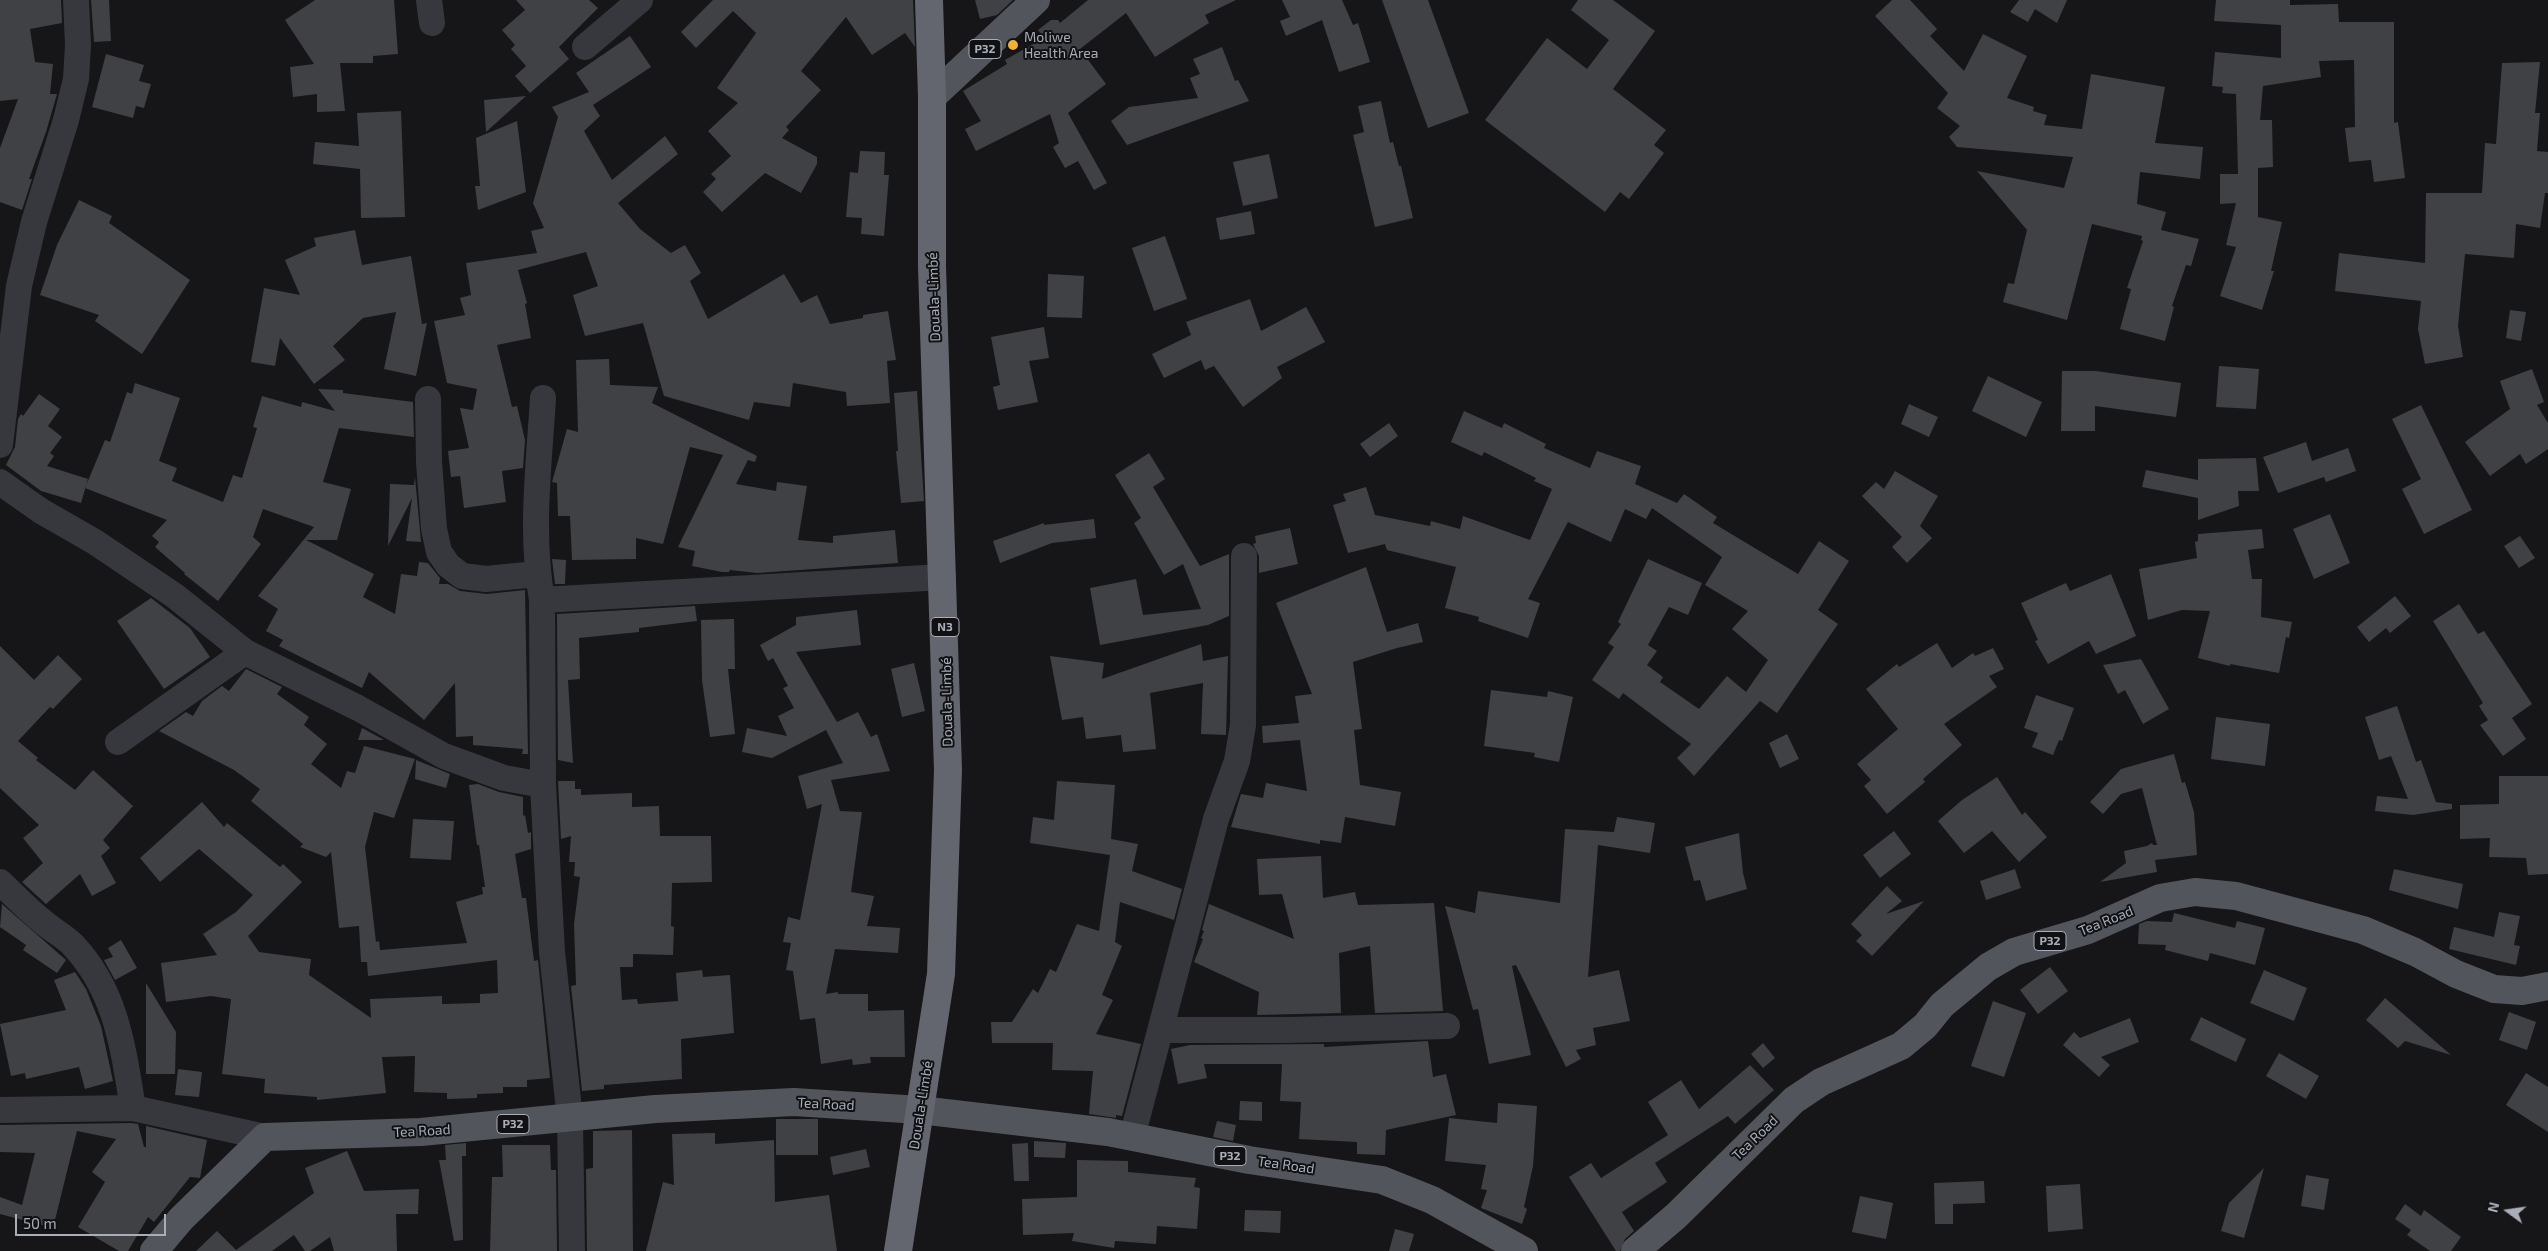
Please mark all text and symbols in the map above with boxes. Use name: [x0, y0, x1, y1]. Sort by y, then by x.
place label: Moliwe Health Area: [1024, 29, 1099, 62]
marker: Moliwe Health Area: [1006, 38, 1020, 52]
road number: P32: [969, 40, 1001, 59]
street label: Douala-Limbé: [924, 252, 944, 342]
road number: N3: [931, 618, 959, 636]
street label: Douala-Limbé: [938, 657, 956, 747]
street label: Tea Road: [2076, 903, 2136, 939]
road number: P32: [2034, 931, 2066, 950]
street label: Douala-Limbé: [906, 1059, 936, 1151]
street label: Tea Road: [797, 1094, 855, 1114]
street label: Tea Road: [1729, 1112, 1781, 1164]
road number: P32: [497, 1114, 529, 1134]
street label: Tea Road: [393, 1121, 451, 1141]
road number: P32: [1214, 1146, 1246, 1166]
street label: Tea Road: [1257, 1153, 1315, 1177]
north arrow: [2483, 1186, 2533, 1236]
text: N: [2483, 1200, 2502, 1214]
scale bar: [18, 1204, 169, 1236]
text: 50 m: [23, 1214, 57, 1232]

